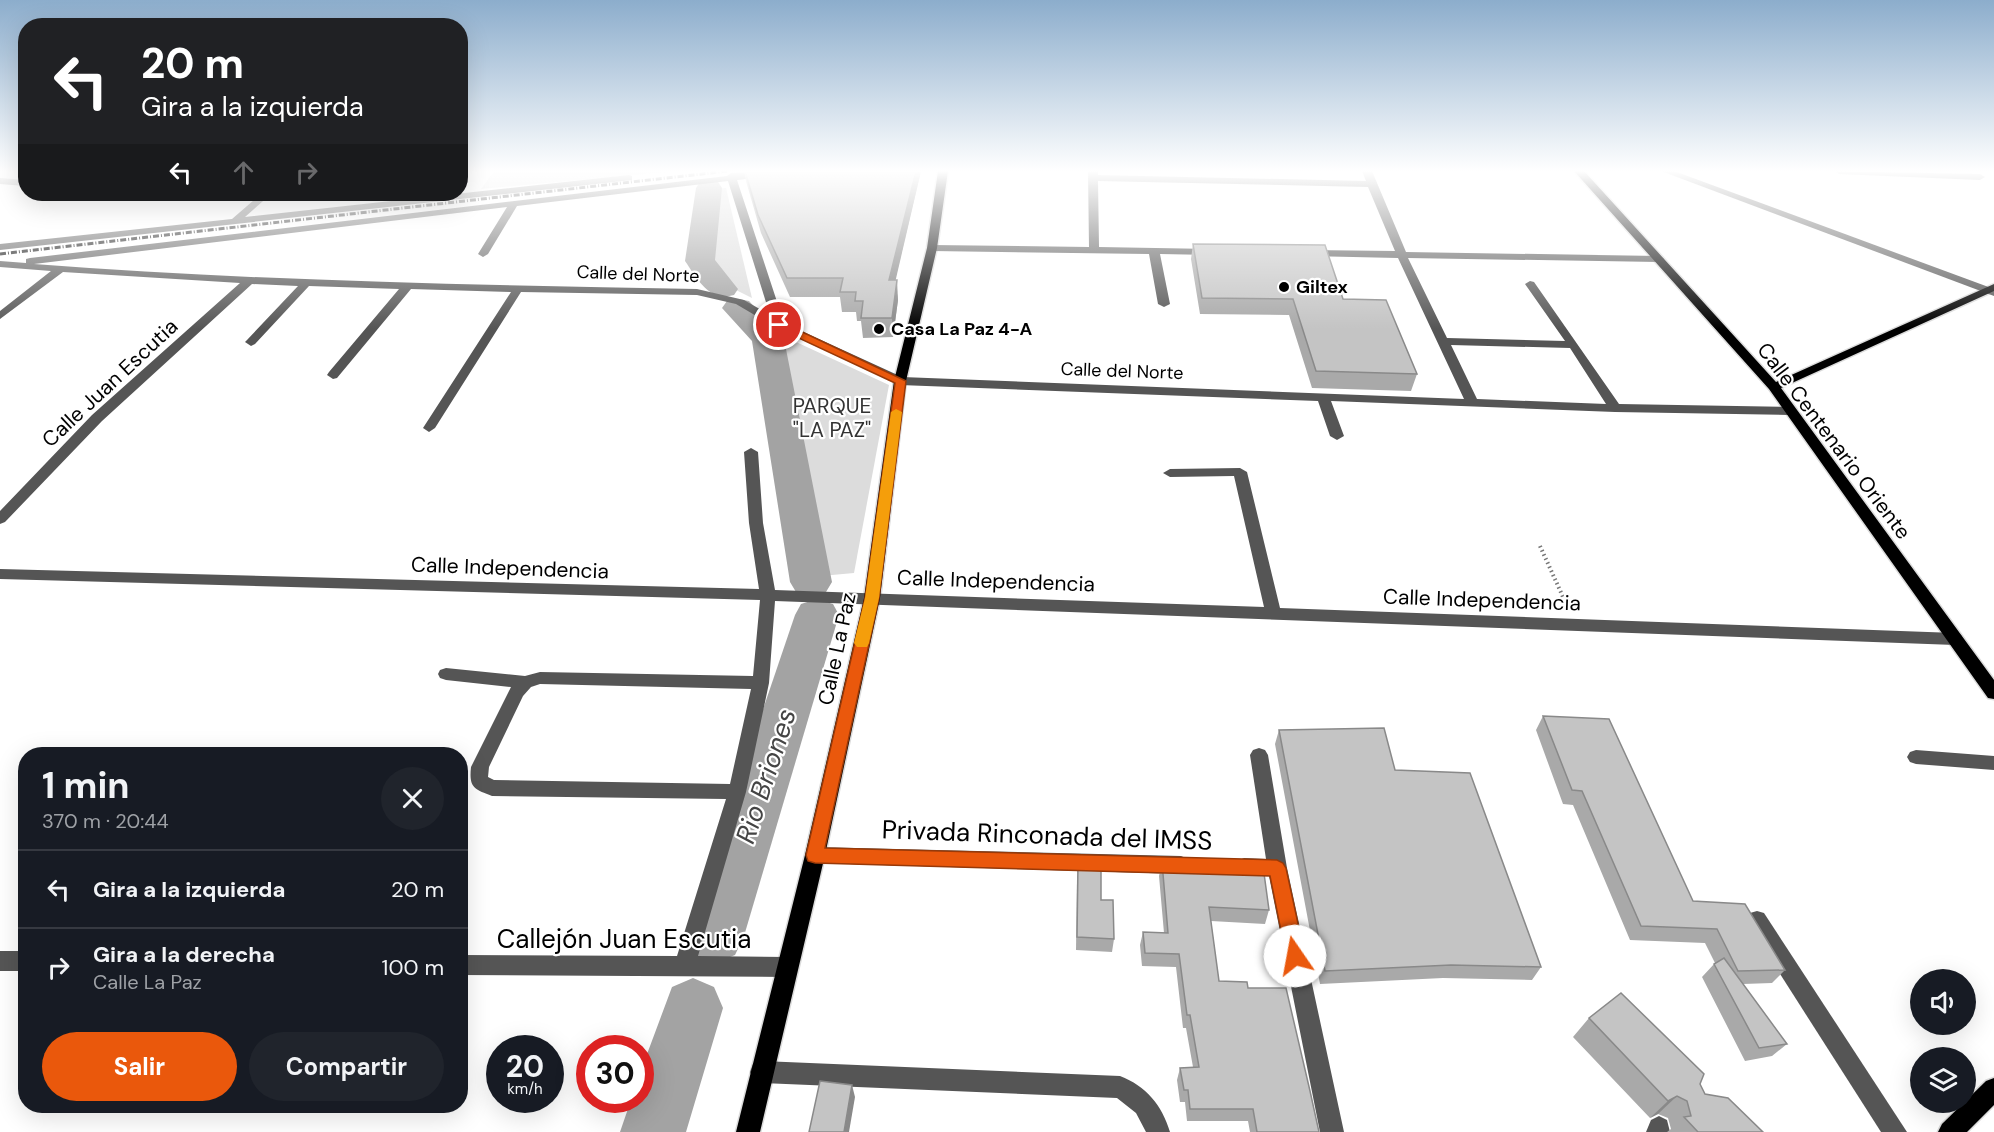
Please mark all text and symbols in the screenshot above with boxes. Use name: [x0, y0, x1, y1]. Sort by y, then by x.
text: 20 m: [141, 36, 244, 91]
icon: left: [42, 42, 120, 120]
text: Gira a la izquierda: [141, 89, 364, 124]
icon: left: [164, 156, 197, 189]
icon: ahead: [227, 156, 260, 189]
icon: right: [290, 156, 323, 189]
street label: Calle del Norte: [576, 260, 700, 288]
place label: Giltex: [1296, 275, 1348, 299]
marker: Giltex: [1277, 280, 1291, 294]
pin: [753, 299, 804, 350]
icon: arrive: [762, 308, 795, 341]
street label: Calle Juan Escutia: [36, 313, 184, 453]
place label: Casa La Paz 4-A: [891, 317, 1033, 341]
marker: Casa La Paz 4-A: [872, 322, 886, 336]
street label: Calle Centenario Oriente: [1751, 337, 1917, 545]
street label: Calle del Norte: [1060, 357, 1184, 385]
park label: PARQUE "LA PAZ": [793, 392, 871, 444]
street label: Calle Independencia: [410, 551, 610, 585]
street label: Calle Independencia: [896, 564, 1096, 598]
street label: Calle Independencia: [1382, 583, 1582, 617]
street label: Calle La Paz: [811, 590, 863, 708]
water label: Rio Briones: [727, 704, 804, 848]
text: 1 min: [42, 762, 130, 809]
button: close: [381, 767, 444, 830]
text: 370 m · 20:44: [42, 808, 169, 834]
street label: Privada Rinconada del IMSS: [881, 812, 1213, 858]
icon: left: [42, 873, 75, 906]
text: Gira a la izquierda: [93, 875, 285, 904]
text: 20 m: [391, 875, 444, 904]
street label: Callejón Juan Escutia: [497, 922, 751, 956]
position arrow: [1263, 924, 1327, 988]
text: Gira a la derecha: [93, 940, 275, 969]
icon: right: [42, 951, 75, 984]
text: 100 m: [382, 953, 444, 982]
text: Calle La Paz: [93, 969, 202, 995]
map controls: [1910, 969, 1976, 1113]
button: sound: [1910, 969, 1976, 1035]
button: Salir: [42, 1032, 237, 1101]
button: Compartir: [249, 1032, 444, 1101]
speed limit sign: 30: [576, 1035, 654, 1113]
text: 20: [506, 1047, 544, 1086]
button: layers: [1910, 1047, 1976, 1113]
text: km/h: [507, 1079, 543, 1099]

